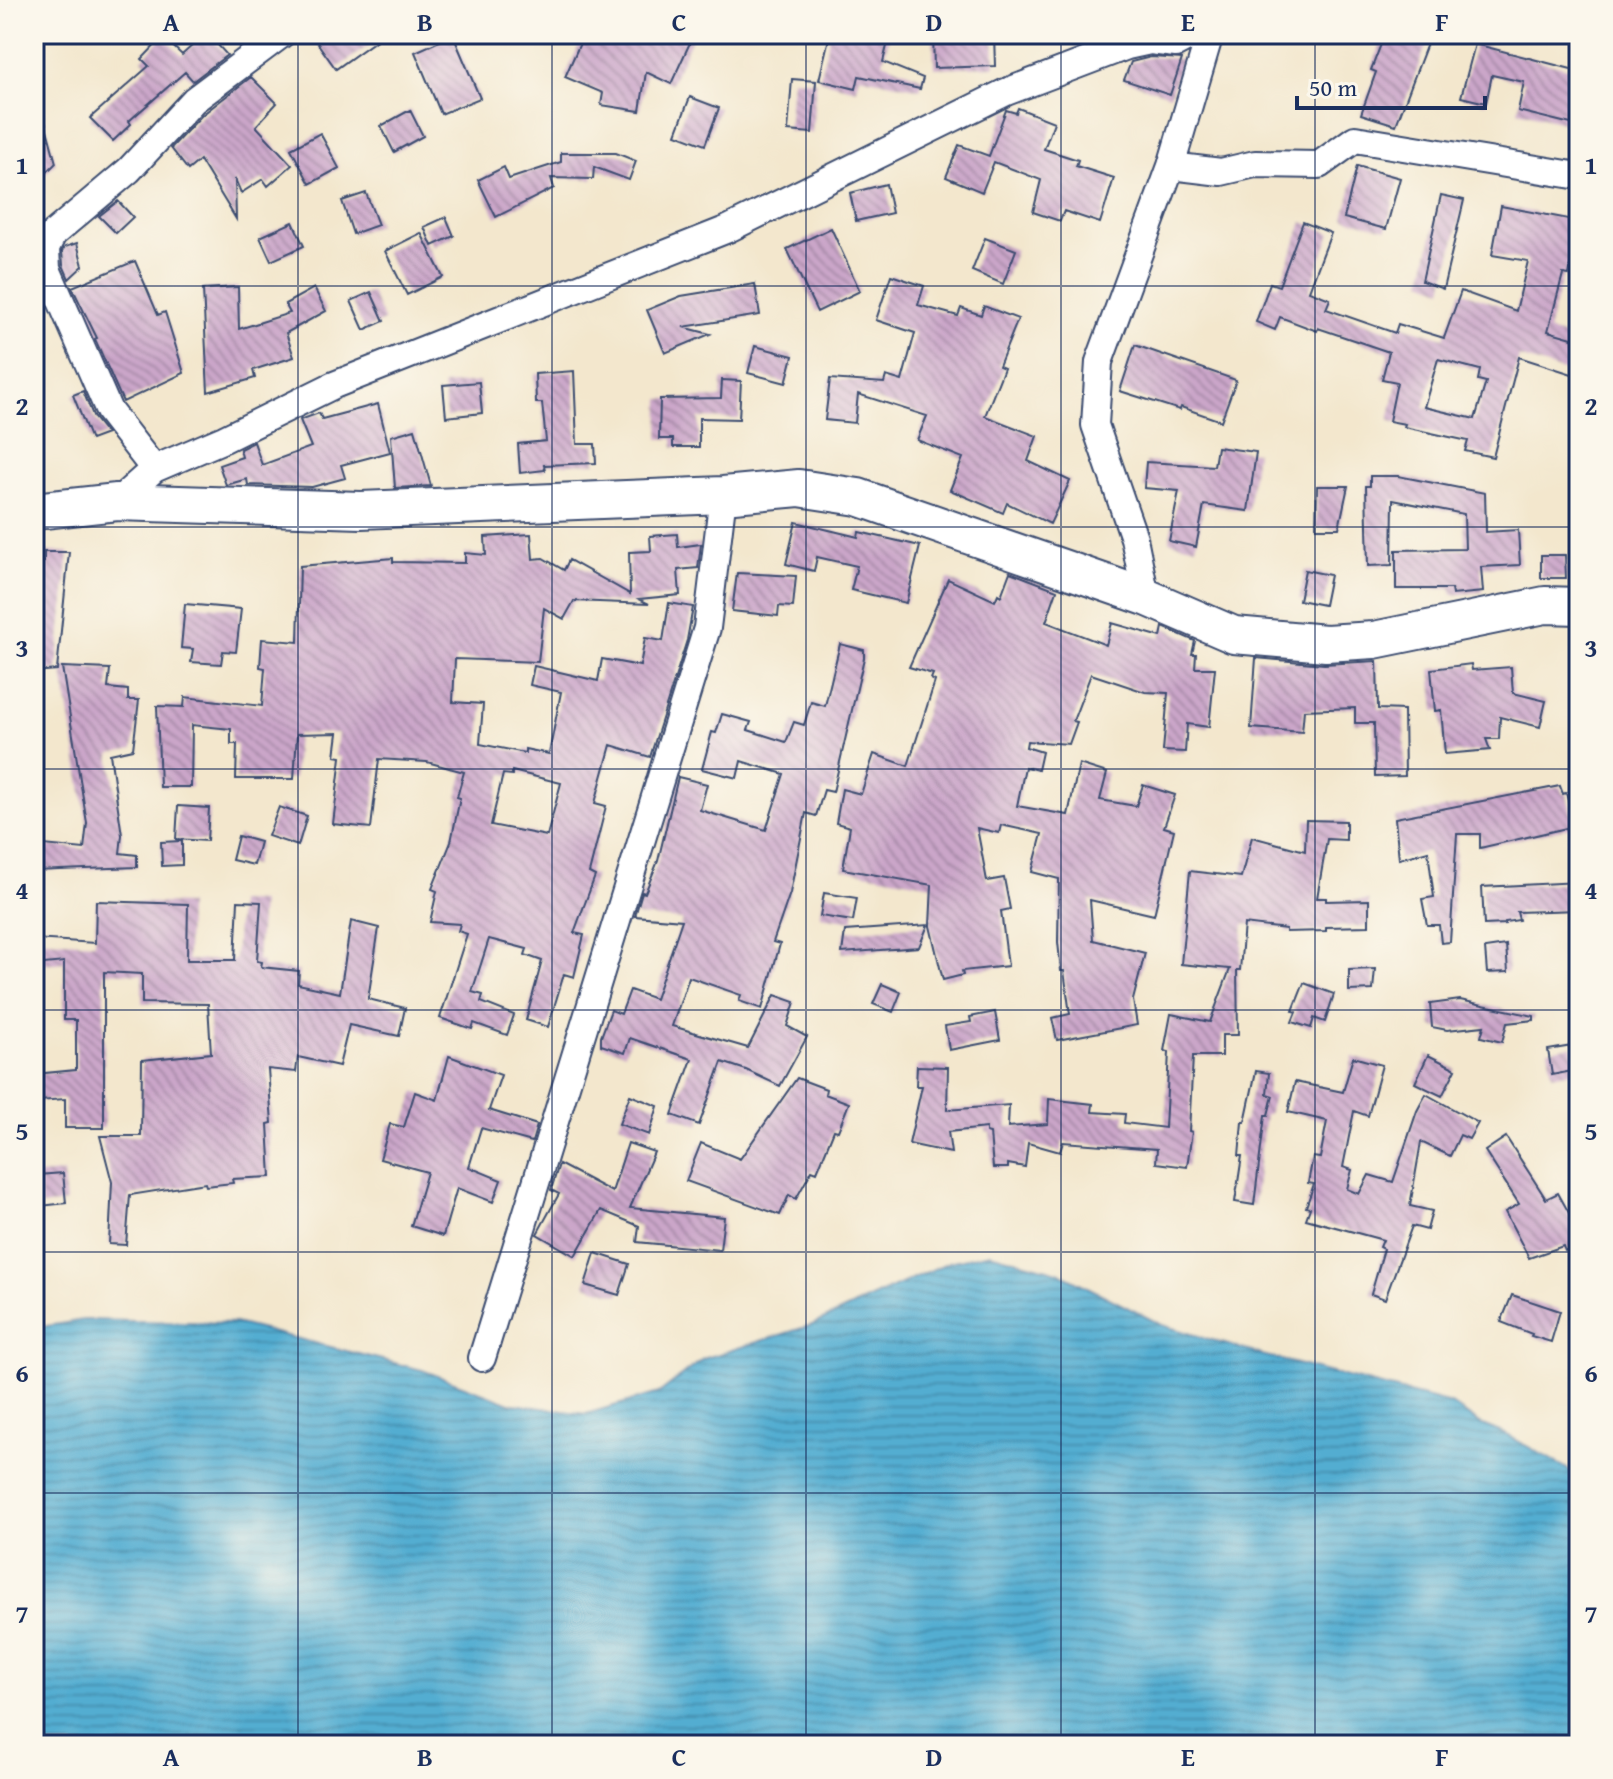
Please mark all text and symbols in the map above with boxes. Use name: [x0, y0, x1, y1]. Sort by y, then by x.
text: A: [163, 2, 180, 41]
text: B: [417, 2, 433, 41]
text: C: [672, 2, 686, 41]
text: D: [926, 2, 942, 41]
text: E: [1181, 2, 1195, 41]
text: F: [1435, 2, 1449, 41]
scale bar: [1297, 60, 1485, 110]
text: 50 m: [1309, 70, 1357, 105]
text: 1: [15, 145, 29, 184]
text: 1: [1584, 145, 1598, 184]
text: 2: [15, 386, 29, 425]
text: 2: [1584, 386, 1598, 425]
text: 3: [15, 628, 29, 667]
text: 3: [1584, 628, 1598, 667]
text: 4: [15, 870, 29, 909]
text: 4: [1584, 870, 1598, 909]
text: 5: [15, 1111, 29, 1150]
text: 5: [1584, 1111, 1598, 1150]
text: 6: [15, 1353, 29, 1392]
text: 6: [1584, 1353, 1598, 1392]
text: 7: [15, 1594, 29, 1633]
text: 7: [1584, 1594, 1598, 1633]
text: A: [163, 1737, 180, 1776]
text: B: [417, 1737, 433, 1776]
text: C: [672, 1737, 686, 1776]
text: D: [926, 1737, 942, 1776]
text: E: [1181, 1737, 1195, 1776]
text: F: [1435, 1737, 1449, 1776]

